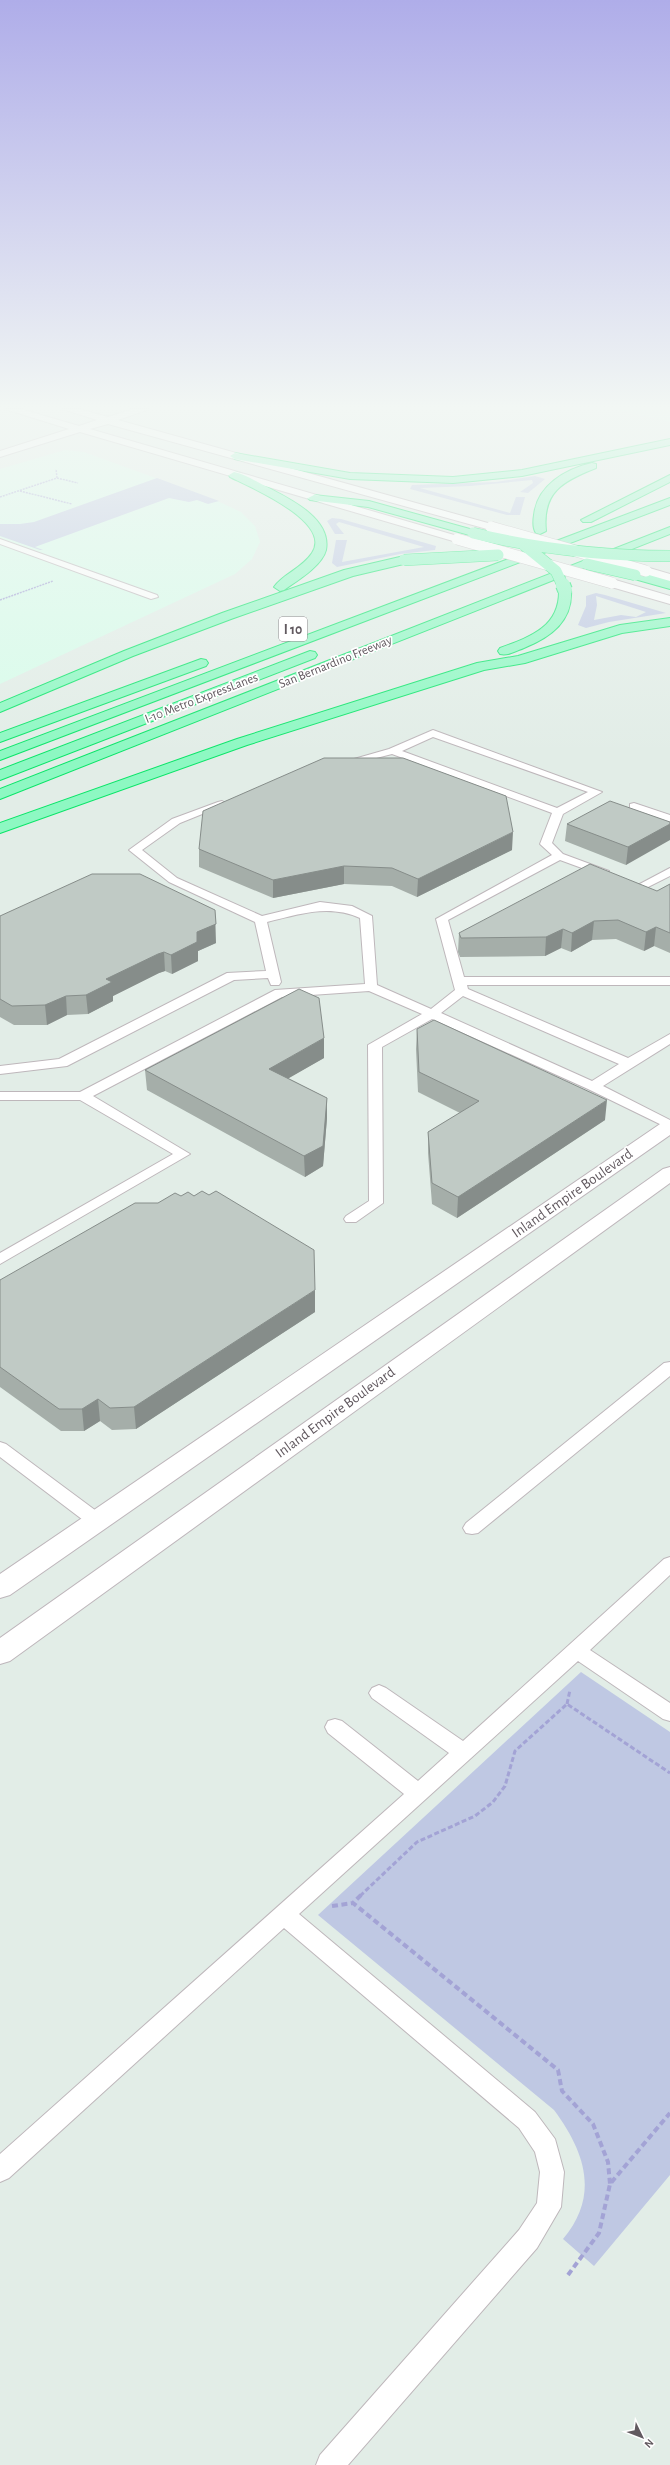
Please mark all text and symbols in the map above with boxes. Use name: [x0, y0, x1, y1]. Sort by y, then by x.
road number: I 10: [279, 617, 307, 641]
street label: San Bernardino Freeway: [277, 634, 394, 691]
street label: I-10 Metro ExpressLanes: [143, 671, 260, 726]
street label: Inland Empire Boulevard: [509, 1146, 636, 1241]
street label: Inland Empire Boulevard: [273, 1364, 398, 1461]
north arrow: [622, 2417, 662, 2457]
text: N: [642, 2437, 656, 2450]

